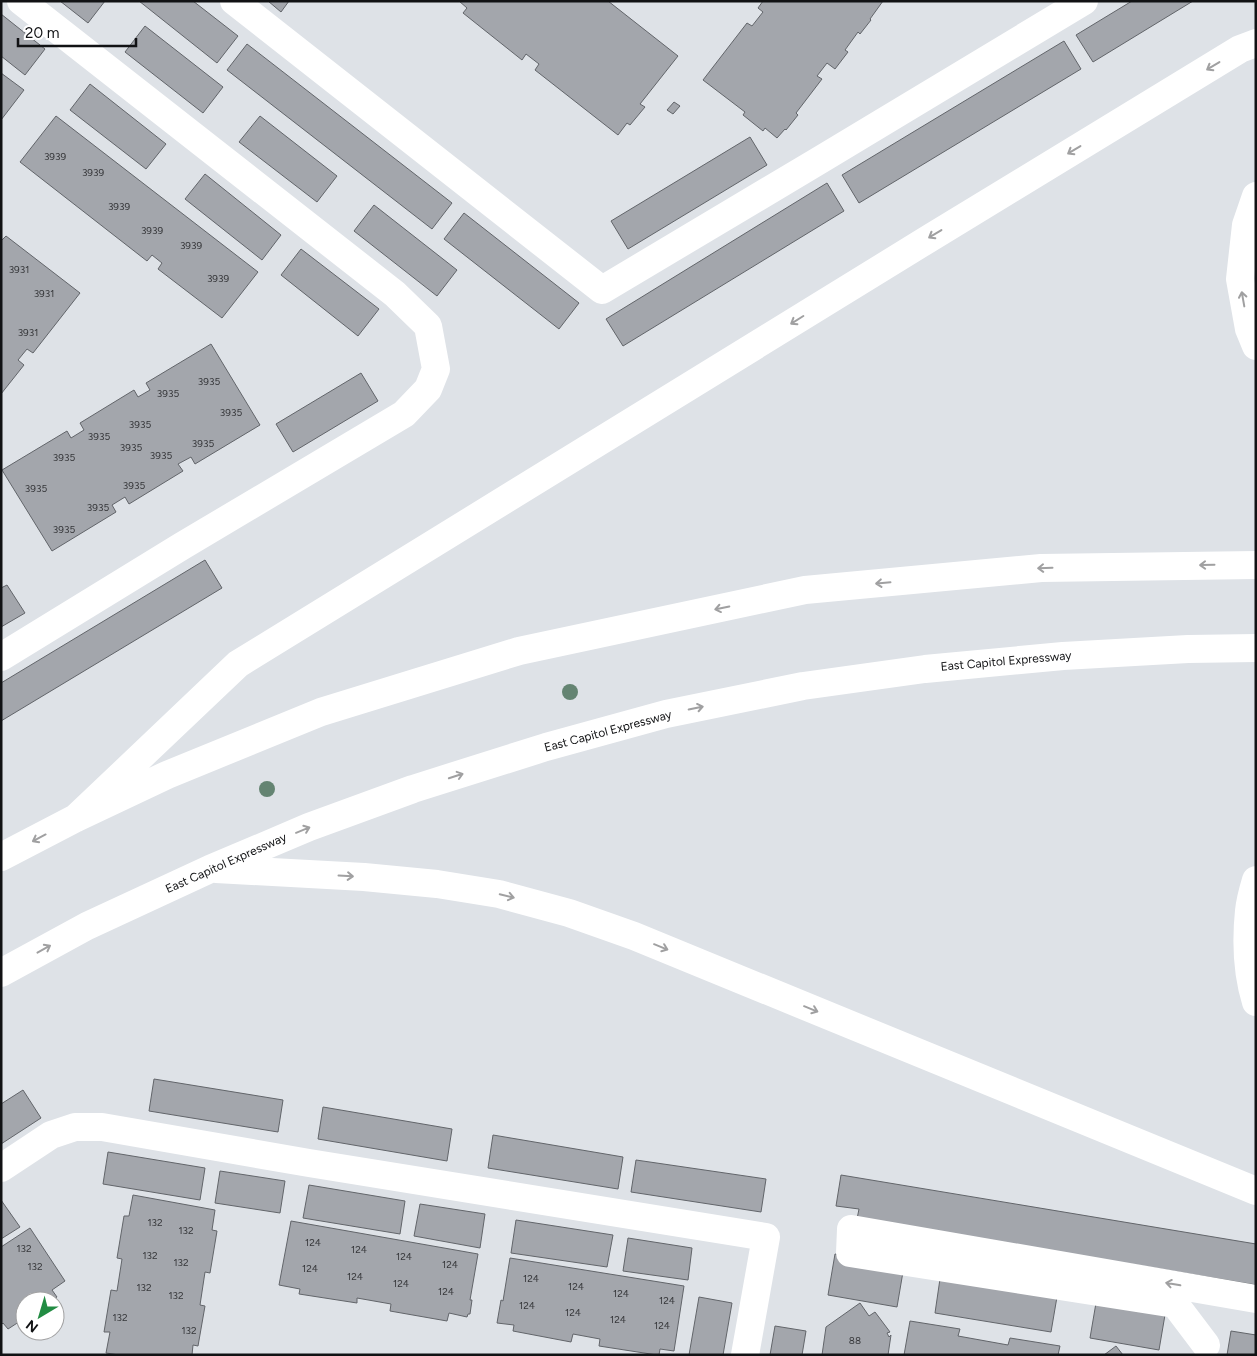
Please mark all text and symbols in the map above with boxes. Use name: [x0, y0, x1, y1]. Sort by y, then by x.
scale bar: [18, 15, 135, 47]
text: 20 m: [25, 24, 59, 42]
one-way arrow: [1206, 61, 1220, 71]
one-way arrow: [1067, 145, 1081, 156]
house number: 3939: [44, 150, 66, 163]
house number: 3939: [82, 166, 104, 179]
house number: 3939: [108, 200, 130, 213]
house number: 3939: [141, 224, 163, 237]
one-way arrow: [929, 230, 943, 240]
house number: 3939: [180, 239, 202, 252]
house number: 3931: [9, 263, 29, 276]
house number: 3939: [207, 272, 229, 285]
house number: 3931: [34, 287, 54, 300]
one-way arrow: [1238, 292, 1248, 308]
one-way arrow: [790, 315, 804, 325]
house number: 3931: [18, 326, 38, 339]
house number: 3935: [198, 375, 220, 388]
house number: 3935: [157, 387, 179, 400]
house number: 3935: [220, 406, 242, 419]
house number: 3935: [129, 418, 151, 431]
house number: 3935: [88, 430, 110, 443]
house number: 3935: [192, 437, 214, 450]
house number: 3935: [120, 441, 142, 454]
house number: 3935: [150, 449, 172, 462]
house number: 3935: [53, 451, 75, 464]
house number: 3935: [123, 479, 145, 492]
house number: 3935: [25, 482, 47, 495]
house number: 3935: [87, 501, 109, 514]
house number: 3935: [53, 523, 75, 536]
one-way arrow: [1199, 560, 1216, 570]
one-way arrow: [1037, 563, 1053, 572]
one-way arrow: [875, 578, 891, 588]
one-way arrow: [715, 604, 731, 613]
street label: East Capitol Expressway: [940, 648, 1073, 674]
one-way arrow: [688, 703, 704, 712]
street label: East Capitol Expressway: [543, 707, 674, 755]
one-way arrow: [447, 770, 463, 780]
one-way arrow: [295, 825, 310, 834]
street label: East Capitol Expressway: [163, 830, 289, 896]
one-way arrow: [31, 833, 46, 843]
one-way arrow: [338, 871, 354, 880]
one-way arrow: [498, 892, 514, 902]
one-way arrow: [653, 943, 668, 952]
one-way arrow: [36, 944, 51, 954]
one-way arrow: [803, 1004, 818, 1014]
house number: 132: [147, 1216, 163, 1229]
house number: 132: [178, 1224, 194, 1237]
house number: 124: [305, 1236, 321, 1249]
house number: 132: [16, 1242, 32, 1255]
house number: 124: [351, 1243, 367, 1256]
house number: 132: [142, 1249, 158, 1262]
house number: 124: [396, 1250, 412, 1263]
house number: 132: [173, 1256, 189, 1269]
house number: 124: [442, 1258, 458, 1271]
house number: 132: [27, 1260, 43, 1273]
house number: 124: [302, 1262, 318, 1275]
house number: 124: [347, 1270, 363, 1283]
house number: 124: [523, 1272, 539, 1285]
house number: 124: [393, 1277, 409, 1290]
one-way arrow: [1165, 1279, 1181, 1289]
house number: 124: [568, 1280, 584, 1293]
house number: 132: [136, 1281, 152, 1294]
house number: 124: [438, 1285, 454, 1298]
house number: 124: [613, 1287, 629, 1300]
house number: 132: [168, 1289, 184, 1302]
north arrow: [15, 1291, 65, 1341]
house number: 124: [659, 1294, 675, 1307]
house number: 124: [519, 1299, 535, 1312]
house number: 124: [565, 1306, 581, 1319]
house number: 132: [112, 1311, 128, 1324]
house number: 124: [610, 1313, 626, 1326]
text: N: [23, 1316, 42, 1336]
house number: 124: [654, 1319, 670, 1332]
house number: 132: [181, 1324, 197, 1337]
house number: 88: [849, 1334, 861, 1347]

